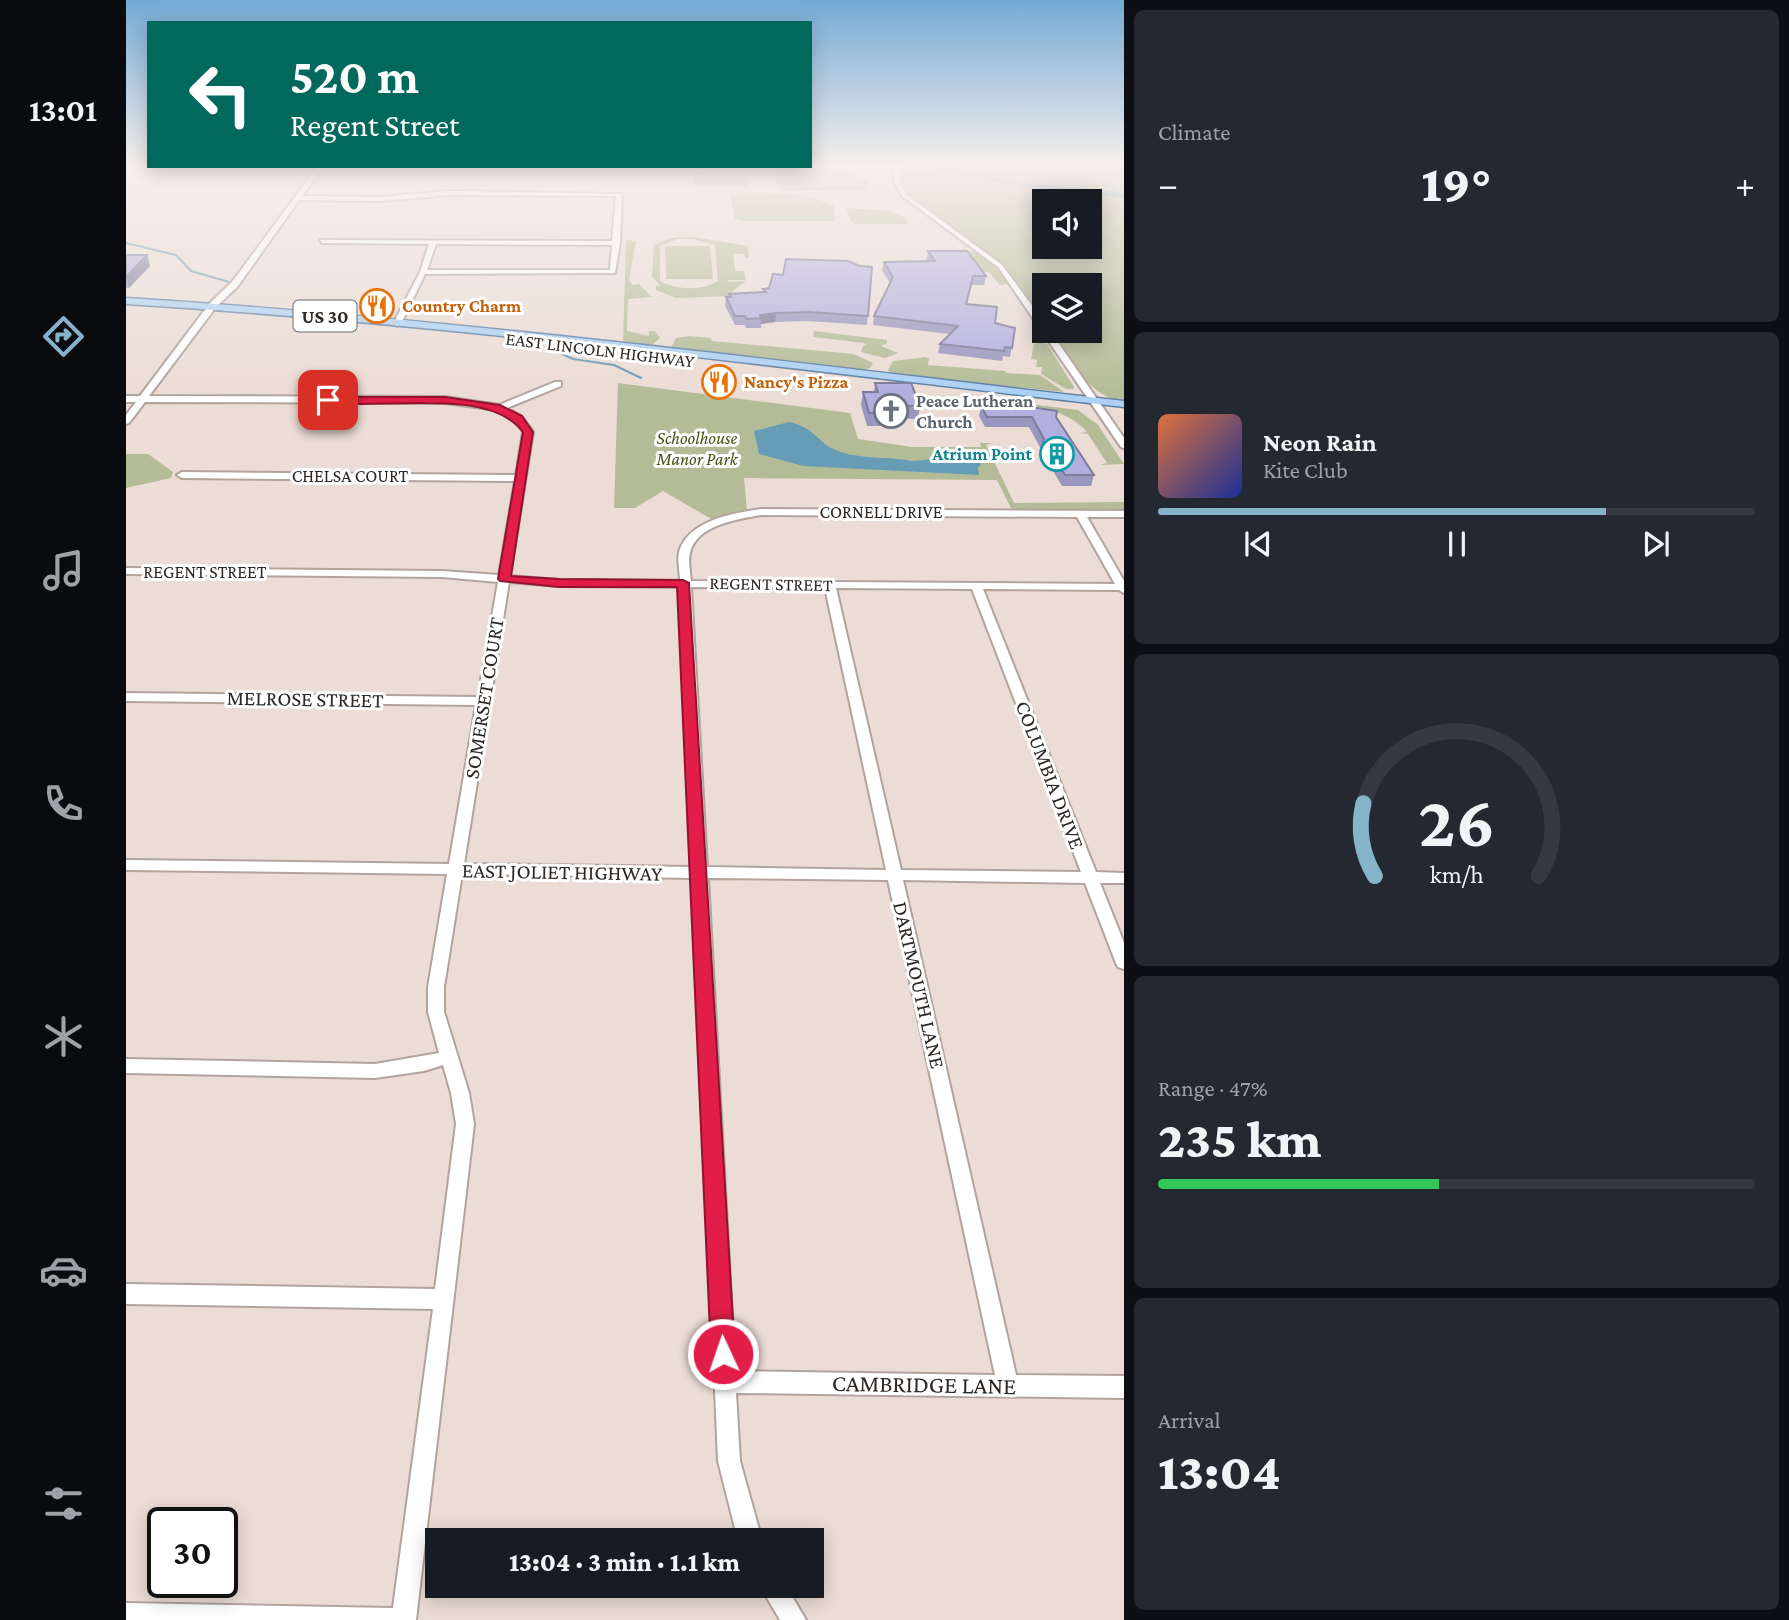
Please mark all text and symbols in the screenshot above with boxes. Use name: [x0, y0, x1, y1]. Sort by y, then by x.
icon: left: [175, 49, 266, 140]
text: 520 m: [290, 49, 419, 104]
text: 13:01: [29, 92, 97, 128]
text: Regent Street: [290, 107, 460, 143]
text: Climate: [1158, 119, 1230, 145]
text: 19°: [1421, 154, 1492, 212]
text: −: [1158, 163, 1178, 205]
text: +: [1735, 163, 1755, 205]
map controls: [1032, 189, 1102, 343]
button: sound: [1032, 189, 1102, 259]
button: layers: [1032, 273, 1102, 343]
restaurant icon: Country Charm: [358, 287, 396, 325]
place label: Country Charm: [402, 296, 522, 316]
road number: US 30: [294, 300, 356, 332]
icon: directions: [39, 312, 88, 361]
street label: EAST LINCOLN HIGHWAY: [505, 329, 696, 372]
restaurant icon: Nancy's Pizza: [700, 363, 738, 401]
pin: [298, 370, 358, 430]
place label: Nancy's Pizza: [744, 372, 848, 392]
icon: arrive: [309, 381, 347, 419]
place label: Peace Lutheran Church: [916, 391, 1034, 432]
church icon: Peace Lutheran Church: [872, 392, 910, 430]
park label: Schoolhouse Manor Park: [655, 428, 739, 469]
text: Neon Rain: [1263, 428, 1377, 457]
building icon: Atrium Point: [1038, 435, 1076, 473]
place label: Atrium Point: [932, 444, 1033, 464]
text: Kite Club: [1263, 457, 1348, 483]
street label: CHELSA COURT: [292, 466, 409, 486]
street label: CORNELL DRIVE: [820, 502, 943, 522]
icon: previous: [1239, 525, 1277, 563]
icon: pause: [1438, 525, 1476, 563]
icon: next: [1637, 525, 1675, 563]
icon: music: [39, 546, 88, 595]
street label: REGENT STREET: [143, 562, 267, 582]
street label: REGENT STREET: [709, 573, 833, 595]
street label: SOMERSET COURT: [459, 615, 509, 781]
street label: MELROSE STREET: [226, 686, 384, 712]
street label: COLUMBIA DRIVE: [1011, 697, 1089, 853]
icon: phone: [39, 779, 88, 828]
text: 26: [1418, 781, 1495, 862]
street label: EAST JOLIET HIGHWAY: [462, 858, 663, 886]
text: km/h: [1430, 861, 1483, 888]
street label: DARTMOUTH LANE: [888, 899, 950, 1071]
icon: climate: [39, 1012, 88, 1061]
text: Range · 47%: [1158, 1075, 1268, 1101]
text: 235 km: [1158, 1110, 1321, 1168]
icon: car: [39, 1246, 88, 1295]
position arrow: [686, 1317, 760, 1391]
street label: CAMBRIDGE LANE: [832, 1369, 1016, 1399]
text: Arrival: [1158, 1407, 1221, 1433]
text: 13:04: [1158, 1442, 1281, 1500]
icon: filters: [39, 1479, 88, 1528]
speed limit sign: 30: [147, 1507, 238, 1598]
text: 13:04 · 3 min · 1.1 km: [509, 1548, 740, 1577]

